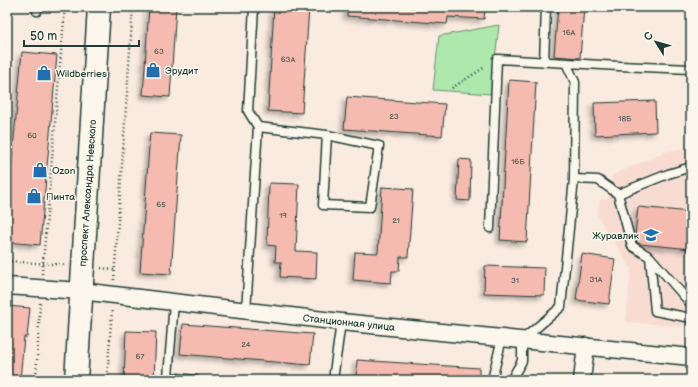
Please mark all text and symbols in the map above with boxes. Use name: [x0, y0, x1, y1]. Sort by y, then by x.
scale bar: [24, 22, 139, 48]
north arrow: [636, 22, 676, 62]
house number: 16А: [563, 28, 576, 37]
text: 50 m: [30, 29, 57, 44]
text: С: [641, 29, 656, 43]
house number: 63: [154, 47, 164, 56]
house number: 63А: [281, 55, 295, 64]
shop icon: Эрудит: [144, 61, 162, 79]
shop icon: Wildberries: [35, 64, 53, 82]
place label: Эрудит: [165, 65, 199, 77]
place label: Wildberries: [56, 68, 107, 80]
house number: 23: [389, 112, 399, 121]
house number: 18Б: [618, 114, 632, 123]
street label: проспект Александра Невского: [77, 119, 99, 267]
house number: 60: [27, 131, 37, 140]
house number: 16Б: [511, 157, 525, 166]
shop icon: Ozon: [31, 161, 49, 179]
place label: Ozon: [52, 165, 76, 177]
shop icon: Пинта: [25, 187, 43, 205]
place label: Пинта: [46, 191, 75, 203]
house number: 65: [156, 200, 166, 209]
house number: 19: [279, 211, 287, 220]
house number: 21: [392, 216, 400, 225]
school or university icon: Журавлик: [642, 226, 660, 244]
place label: Журавлик: [592, 230, 640, 242]
house number: 31А: [590, 275, 603, 284]
house number: 31: [511, 276, 519, 285]
street label: Станционная улица: [302, 312, 396, 334]
house number: 24: [241, 340, 251, 349]
house number: 67: [136, 352, 144, 361]

